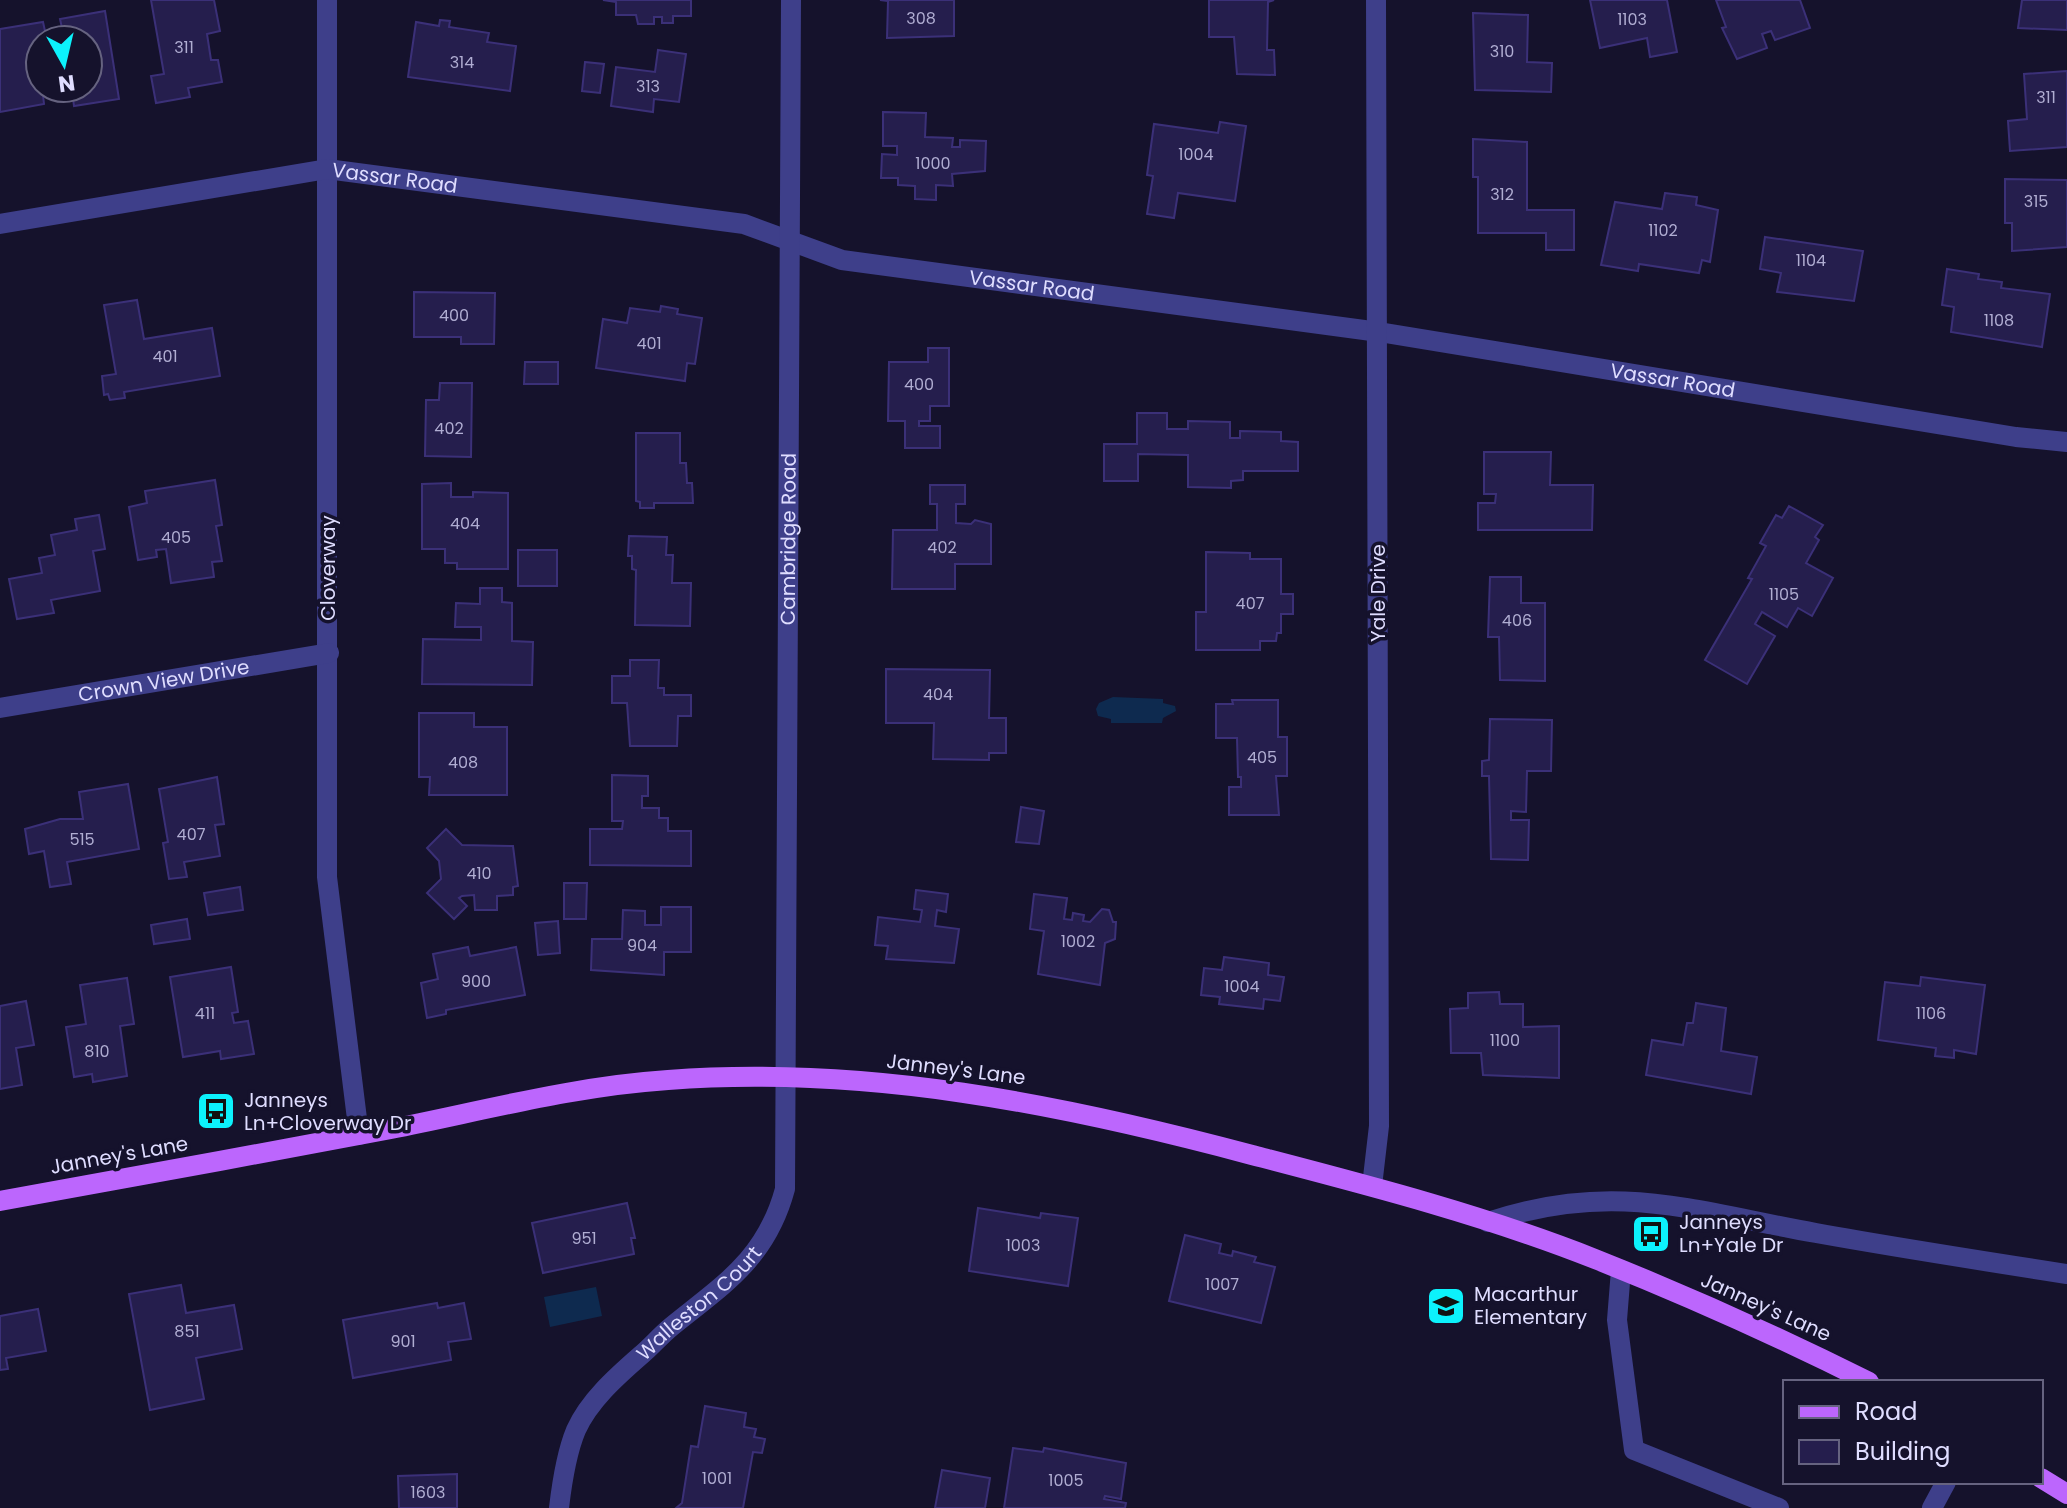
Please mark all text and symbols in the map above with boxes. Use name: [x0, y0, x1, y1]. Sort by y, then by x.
house number: 308: [906, 7, 936, 30]
house number: 1103: [1617, 8, 1647, 31]
north arrow: [24, 24, 104, 104]
house number: 311: [174, 36, 194, 59]
house number: 310: [1490, 40, 1514, 63]
house number: 314: [450, 51, 474, 74]
text: N: [56, 67, 77, 100]
house number: 313: [636, 75, 660, 98]
house number: 311: [2036, 86, 2056, 109]
house number: 1004: [1178, 143, 1214, 166]
house number: 1000: [915, 152, 951, 175]
street label: Vassar Road: [330, 156, 459, 200]
house number: 312: [1490, 183, 1514, 206]
house number: 315: [2024, 190, 2048, 213]
house number: 1102: [1648, 219, 1678, 242]
house number: 1104: [1796, 249, 1826, 272]
street label: Vassar Road: [967, 263, 1096, 308]
house number: 400: [439, 304, 469, 327]
house number: 1108: [1984, 309, 2014, 332]
house number: 401: [636, 332, 662, 355]
house number: 401: [152, 345, 178, 368]
street label: Vassar Road: [1608, 356, 1737, 404]
house number: 400: [904, 373, 934, 396]
house number: 402: [434, 417, 464, 440]
street label: Cambridge Road: [774, 453, 803, 625]
house number: 404: [450, 512, 480, 535]
street label: Cloverway: [314, 515, 342, 621]
house number: 405: [161, 526, 191, 549]
house number: 402: [927, 536, 957, 559]
street label: Yale Drive: [1364, 544, 1392, 642]
house number: 1105: [1769, 583, 1799, 606]
house number: 407: [1236, 592, 1265, 615]
house number: 406: [1502, 609, 1532, 632]
street label: Crown View Drive: [76, 653, 251, 709]
house number: 404: [923, 683, 953, 706]
house number: 405: [1247, 746, 1277, 769]
house number: 408: [448, 751, 478, 774]
house number: 407: [177, 823, 206, 846]
house number: 515: [69, 828, 95, 851]
house number: 410: [466, 862, 492, 885]
house number: 1002: [1061, 930, 1095, 953]
house number: 904: [627, 934, 657, 957]
house number: 900: [461, 970, 491, 993]
house number: 1004: [1224, 975, 1260, 998]
house number: 411: [195, 1002, 215, 1025]
house number: 1106: [1916, 1002, 1946, 1025]
house number: 1100: [1490, 1029, 1520, 1052]
house number: 810: [84, 1040, 110, 1063]
street label: Janney's Lane: [885, 1047, 1027, 1091]
place label: Janneys Ln+Cloverway Dr: [244, 1086, 411, 1137]
bus stop icon: Janneys Ln+Cloverway Dr: [195, 1090, 237, 1132]
street label: Janney's Lane: [48, 1129, 190, 1181]
place label: Janneys Ln+Yale Dr: [1679, 1208, 1784, 1259]
bus stop icon: Janneys Ln+Yale Dr: [1630, 1213, 1672, 1255]
house number: 951: [571, 1227, 597, 1250]
house number: 1003: [1006, 1234, 1040, 1257]
street label: Walleston Court: [630, 1240, 768, 1367]
street label: Janney's Lane: [1696, 1266, 1836, 1348]
house number: 1007: [1205, 1273, 1239, 1296]
place label: Macarthur Elementary: [1474, 1280, 1587, 1331]
school or university icon: Macarthur Elementary: [1425, 1285, 1467, 1327]
house number: 851: [174, 1320, 200, 1343]
house number: 901: [390, 1330, 416, 1353]
legend: [1783, 1380, 2043, 1484]
text: Road: [1855, 1395, 1917, 1428]
text: Building: [1855, 1435, 1951, 1468]
house number: 1001: [702, 1467, 732, 1490]
house number: 1005: [1048, 1469, 1084, 1492]
house number: 1603: [411, 1481, 445, 1504]

